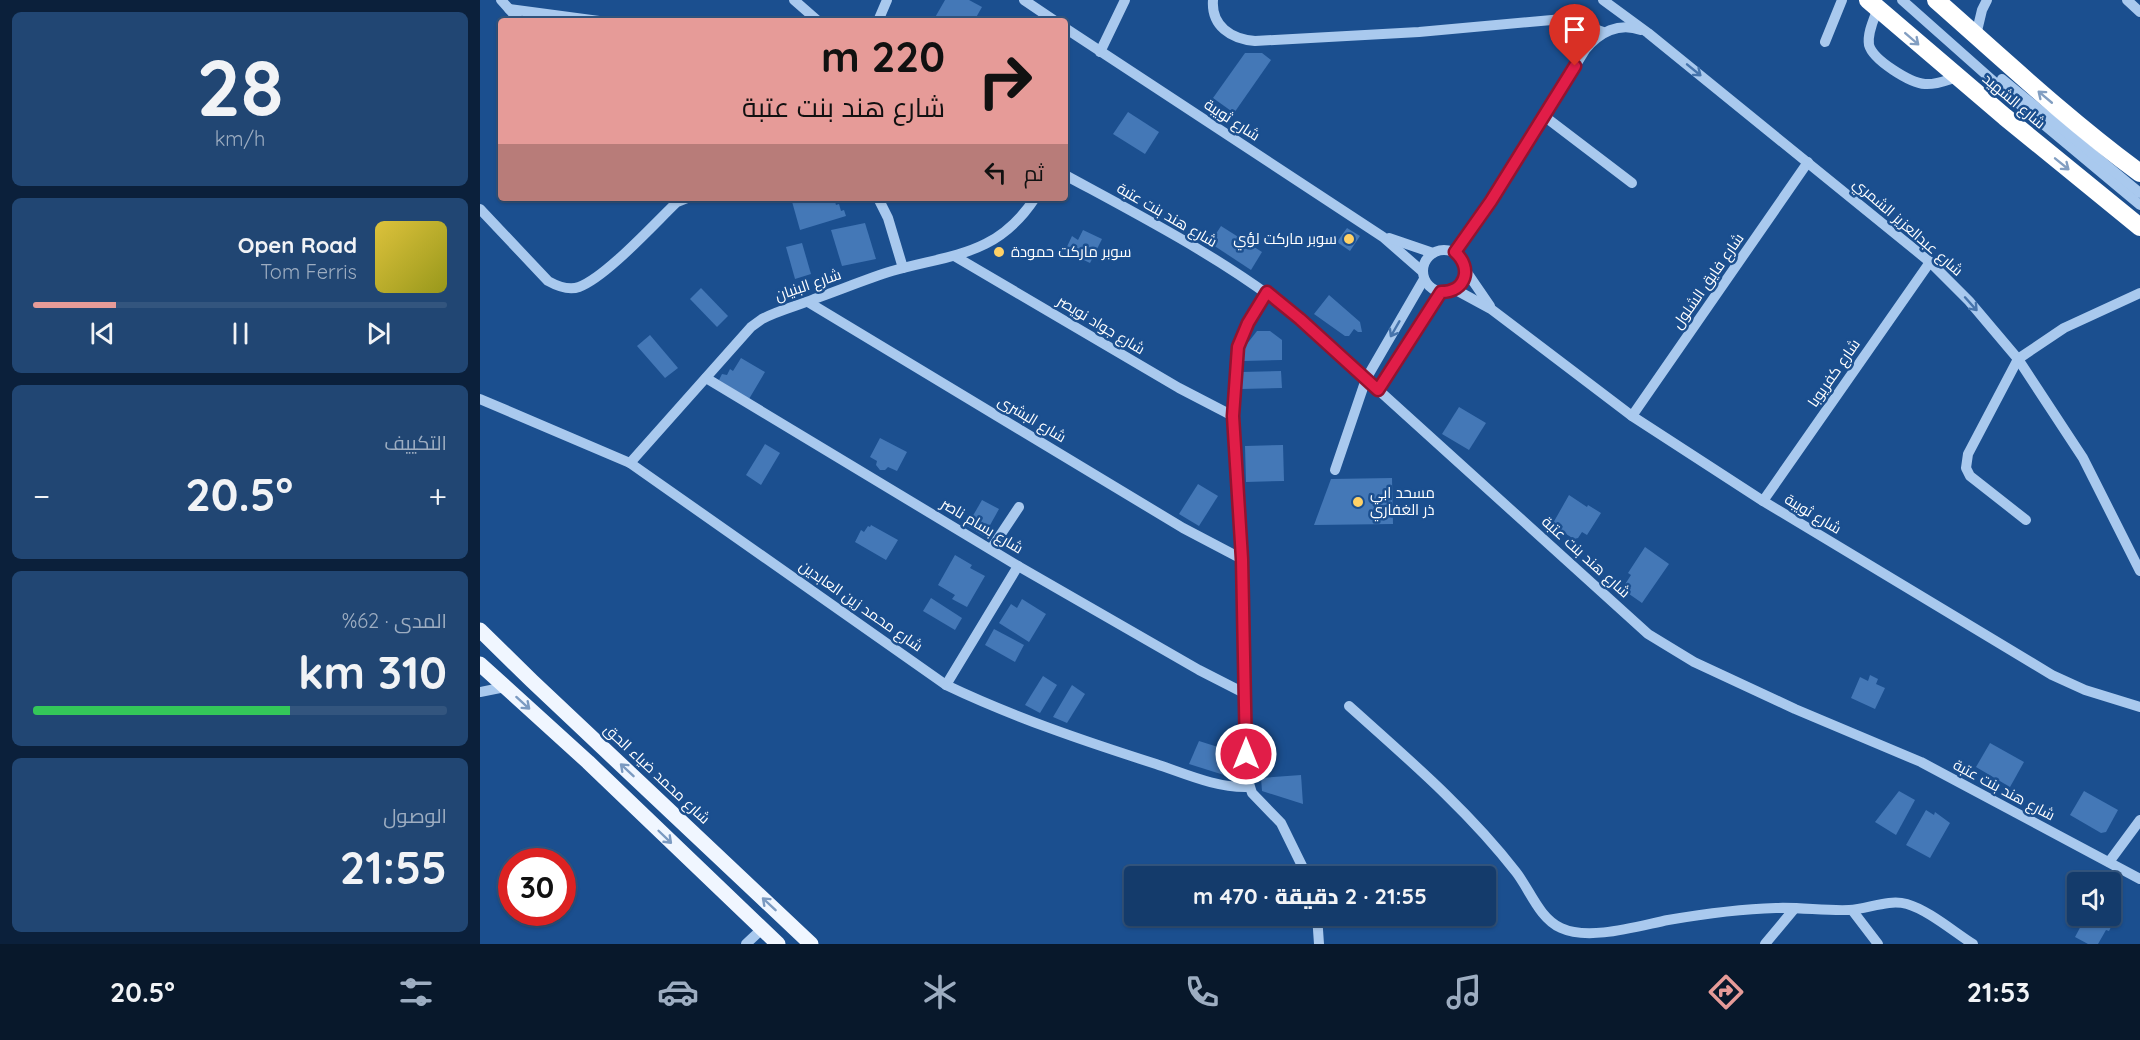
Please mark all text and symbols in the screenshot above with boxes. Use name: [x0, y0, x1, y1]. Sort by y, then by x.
pin: [1549, 4, 1600, 66]
icon: arrive: [1558, 13, 1591, 46]
text: 220 m: [821, 30, 945, 83]
one-way arrow: [1904, 32, 1920, 45]
text: 28: [196, 38, 284, 136]
icon: right: [966, 42, 1044, 120]
one-way arrow: [1686, 63, 1701, 77]
street label: شارع الشهيد: [1978, 69, 2050, 134]
text: شارع هند بنت عتبة: [742, 90, 945, 124]
one-way arrow: [2038, 90, 2053, 104]
street label: شارع ثويبة: [1200, 94, 1264, 146]
text: km/h: [215, 126, 265, 151]
icon: left: [979, 156, 1012, 189]
one-way arrow: [2054, 157, 2070, 170]
text: ثم: [1024, 159, 1044, 187]
street label: شارع عبدالعزيز الشمري: [1847, 174, 1967, 282]
street label: شارع هند بنت عتبة: [1113, 178, 1221, 253]
place label: سوبر ماركت لؤي: [1233, 229, 1337, 251]
street label: شارع فايق الشلول: [1668, 229, 1749, 333]
text: Open Road: [238, 231, 357, 259]
marker: سوبر ماركت لؤي: [1342, 232, 1356, 246]
place label: سوبر ماركت حمودة: [1011, 242, 1132, 261]
marker: سوبر ماركت حمودة: [992, 245, 1006, 259]
text: Tom Ferris: [260, 259, 357, 284]
street label: شارع البنيان: [772, 264, 844, 307]
street label: شارع جواد نويصر: [1052, 290, 1149, 360]
one-way arrow: [1964, 296, 1978, 311]
icon: previous: [86, 317, 119, 350]
icon: pause: [224, 317, 257, 350]
icon: next: [362, 317, 395, 350]
one-way arrow: [1389, 320, 1401, 337]
street label: شارع كفريوبا: [1803, 335, 1866, 412]
street label: شارع البشرى: [994, 391, 1070, 448]
text: التكييف: [384, 430, 447, 455]
text: 20.5°: [185, 466, 293, 522]
text: −: [33, 475, 50, 516]
text: +: [428, 475, 447, 516]
place label: مسحد ابي ذر الغفاري: [1370, 483, 1435, 522]
street label: شارع ثويبة: [1780, 489, 1845, 540]
street label: شارع بسام ناصر: [936, 493, 1027, 559]
marker: مسحد ابي ذر الغفاري: [1351, 495, 1365, 509]
street label: شارع هند بنت عتبة: [1537, 512, 1635, 603]
street label: شارع محمد زين العابدين: [795, 556, 927, 657]
text: المدى · 62%: [342, 608, 447, 633]
text: 310 km: [298, 644, 447, 700]
one-way arrow: [515, 696, 530, 710]
street label: شارع محمد ضياء الحق: [599, 720, 714, 829]
position arrow: [1214, 722, 1278, 786]
street label: شارع هند بنت عتبة: [1949, 755, 2058, 826]
one-way arrow: [619, 763, 634, 777]
text: الوصول: [383, 803, 447, 828]
one-way arrow: [658, 830, 673, 844]
text: 21:55: [340, 839, 447, 895]
speed limit sign: 30: [498, 848, 576, 926]
map controls: [2067, 872, 2121, 926]
button: sound: [2067, 872, 2121, 926]
text: 21:55 · 2 دقيقة · 470 m: [1193, 882, 1427, 910]
one-way arrow: [761, 897, 776, 911]
icon: filters: [395, 971, 437, 1013]
icon: car: [657, 971, 699, 1013]
icon: climate: [919, 971, 961, 1013]
icon: phone: [1181, 971, 1223, 1013]
icon: music: [1443, 971, 1485, 1013]
icon: directions: [1705, 971, 1747, 1013]
text: 20.5°: [110, 975, 175, 1009]
text: 21:53: [1967, 975, 2030, 1009]

